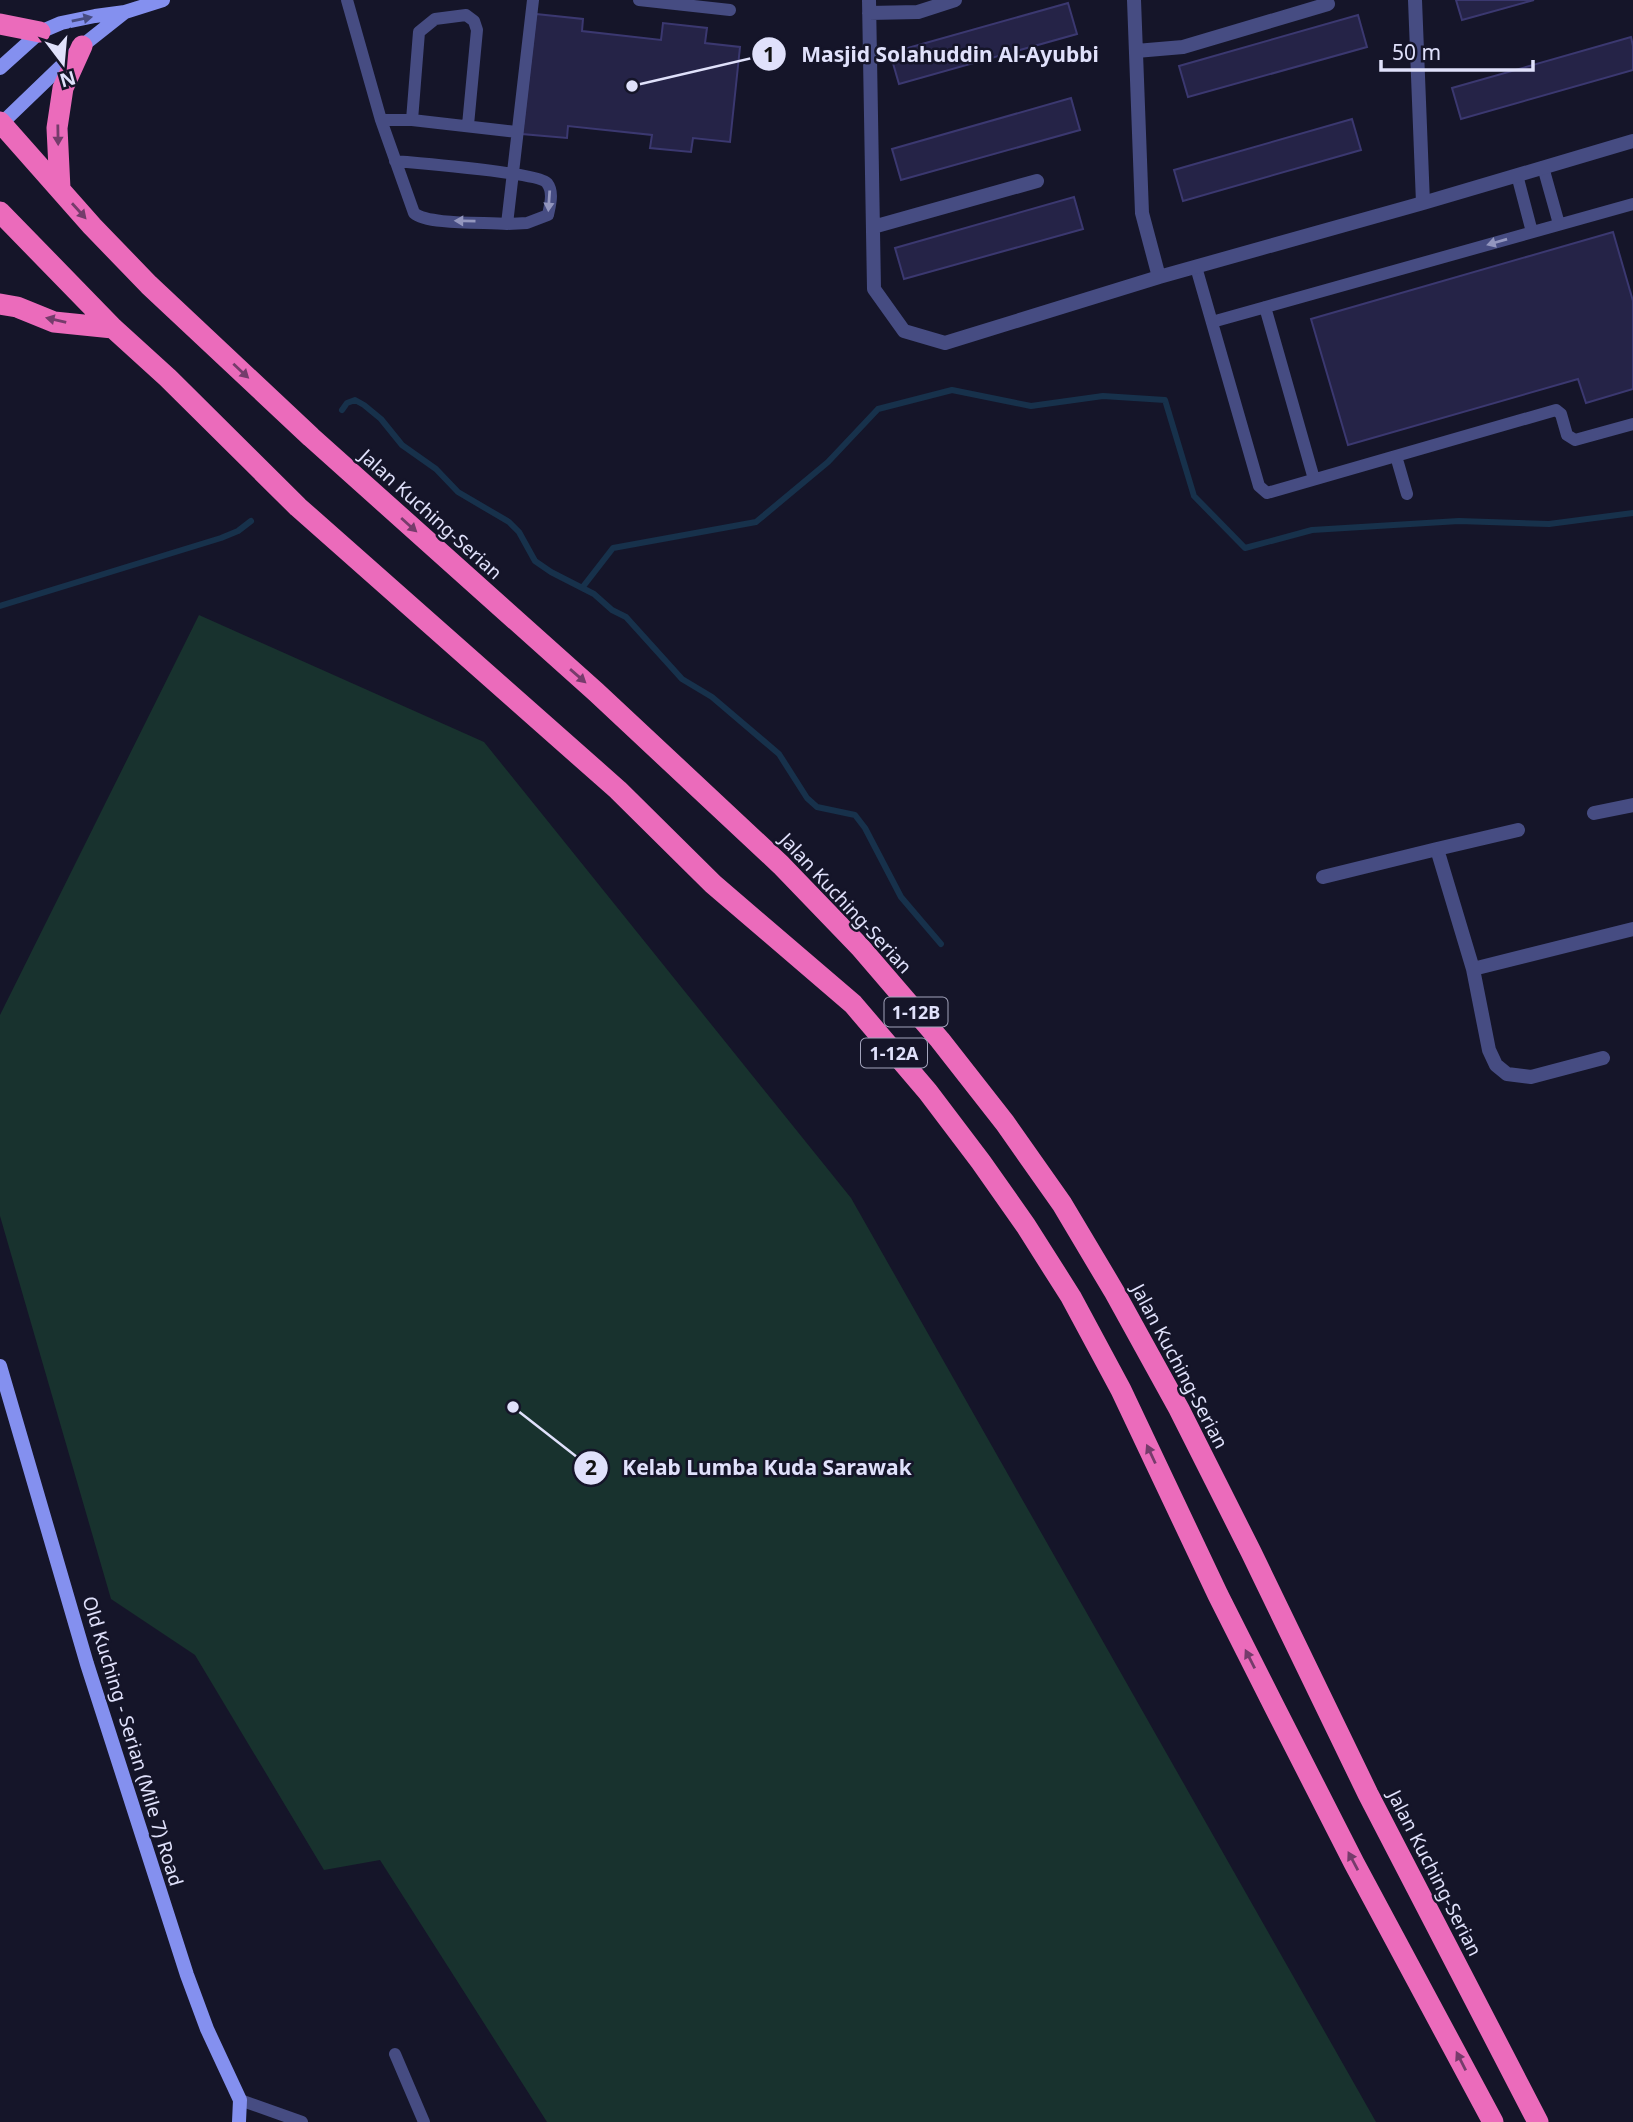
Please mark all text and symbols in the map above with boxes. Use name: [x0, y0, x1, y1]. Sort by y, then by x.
one-way arrow: [71, 13, 93, 24]
north arrow: [28, 28, 98, 98]
scale bar: [1381, 28, 1533, 72]
callout: Masjid Solahuddin Al-Ayubbi: [752, 33, 1112, 75]
text: 50 m: [1392, 38, 1441, 66]
text: 1: [763, 40, 775, 68]
text: Masjid Solahuddin Al-Ayubbi: [801, 40, 1099, 68]
text: N: [57, 65, 79, 94]
one-way arrow: [52, 124, 63, 146]
one-way arrow: [543, 190, 554, 212]
one-way arrow: [71, 202, 87, 220]
one-way arrow: [453, 216, 475, 227]
one-way arrow: [1485, 237, 1507, 248]
one-way arrow: [44, 314, 66, 325]
one-way arrow: [232, 363, 250, 379]
street label: Jalan Kuching-Serian: [353, 442, 508, 585]
one-way arrow: [400, 516, 417, 532]
one-way arrow: [569, 668, 586, 684]
street label: Jalan Kuching-Serian: [773, 826, 918, 979]
road number: 1-12B: [884, 998, 948, 1027]
road number: 1-12A: [861, 1038, 927, 1068]
street label: Jalan Kuching-Serian: [1125, 1277, 1234, 1453]
one-way arrow: [1145, 1443, 1156, 1464]
callout: Kelab Lumba Kuda Sarawak: [573, 1447, 926, 1489]
text: 2: [585, 1453, 597, 1481]
text: Kelab Lumba Kuda Sarawak: [622, 1453, 913, 1481]
street label: Old Kuching - Serian (Mile 7) Road: [76, 1593, 190, 1889]
one-way arrow: [1244, 1648, 1256, 1668]
street label: Jalan Kuching-Serian: [1381, 1784, 1488, 1961]
one-way arrow: [1348, 1851, 1359, 1871]
one-way arrow: [1456, 2051, 1467, 2071]

